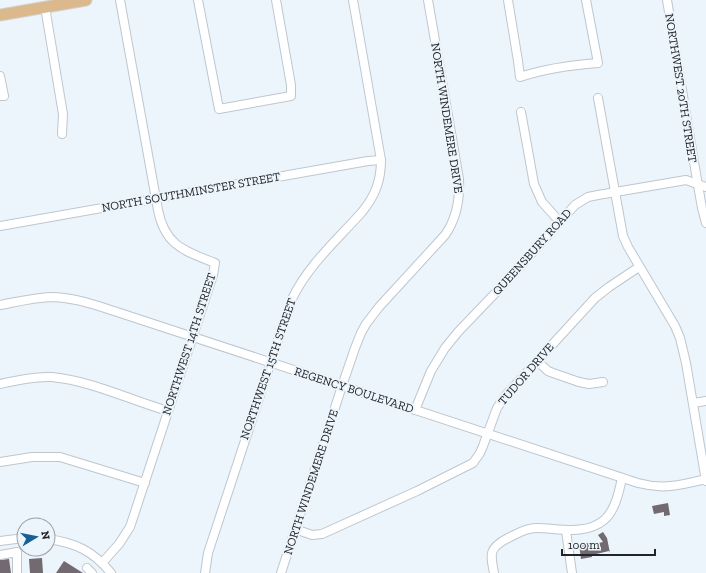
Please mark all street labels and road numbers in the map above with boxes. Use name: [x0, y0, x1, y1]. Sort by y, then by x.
street label: NORTHWEST 20TH STREET: [662, 12, 700, 164]
street label: NORTH WINDEMERE DRIVE: [428, 42, 466, 194]
street label: NORTH SOUTHMINSTER STREET: [101, 169, 282, 215]
street label: QUEENSBURY ROAD: [490, 206, 574, 298]
street label: NORTHWEST 14TH STREET: [159, 271, 219, 417]
street label: NORTHWEST 15TH STREET: [237, 296, 299, 441]
street label: TUDOR DRIVE: [495, 340, 557, 408]
street label: REGENCY BOULEVARD: [293, 364, 415, 416]
street label: NORTH WINDEMERE DRIVE: [281, 408, 341, 556]

